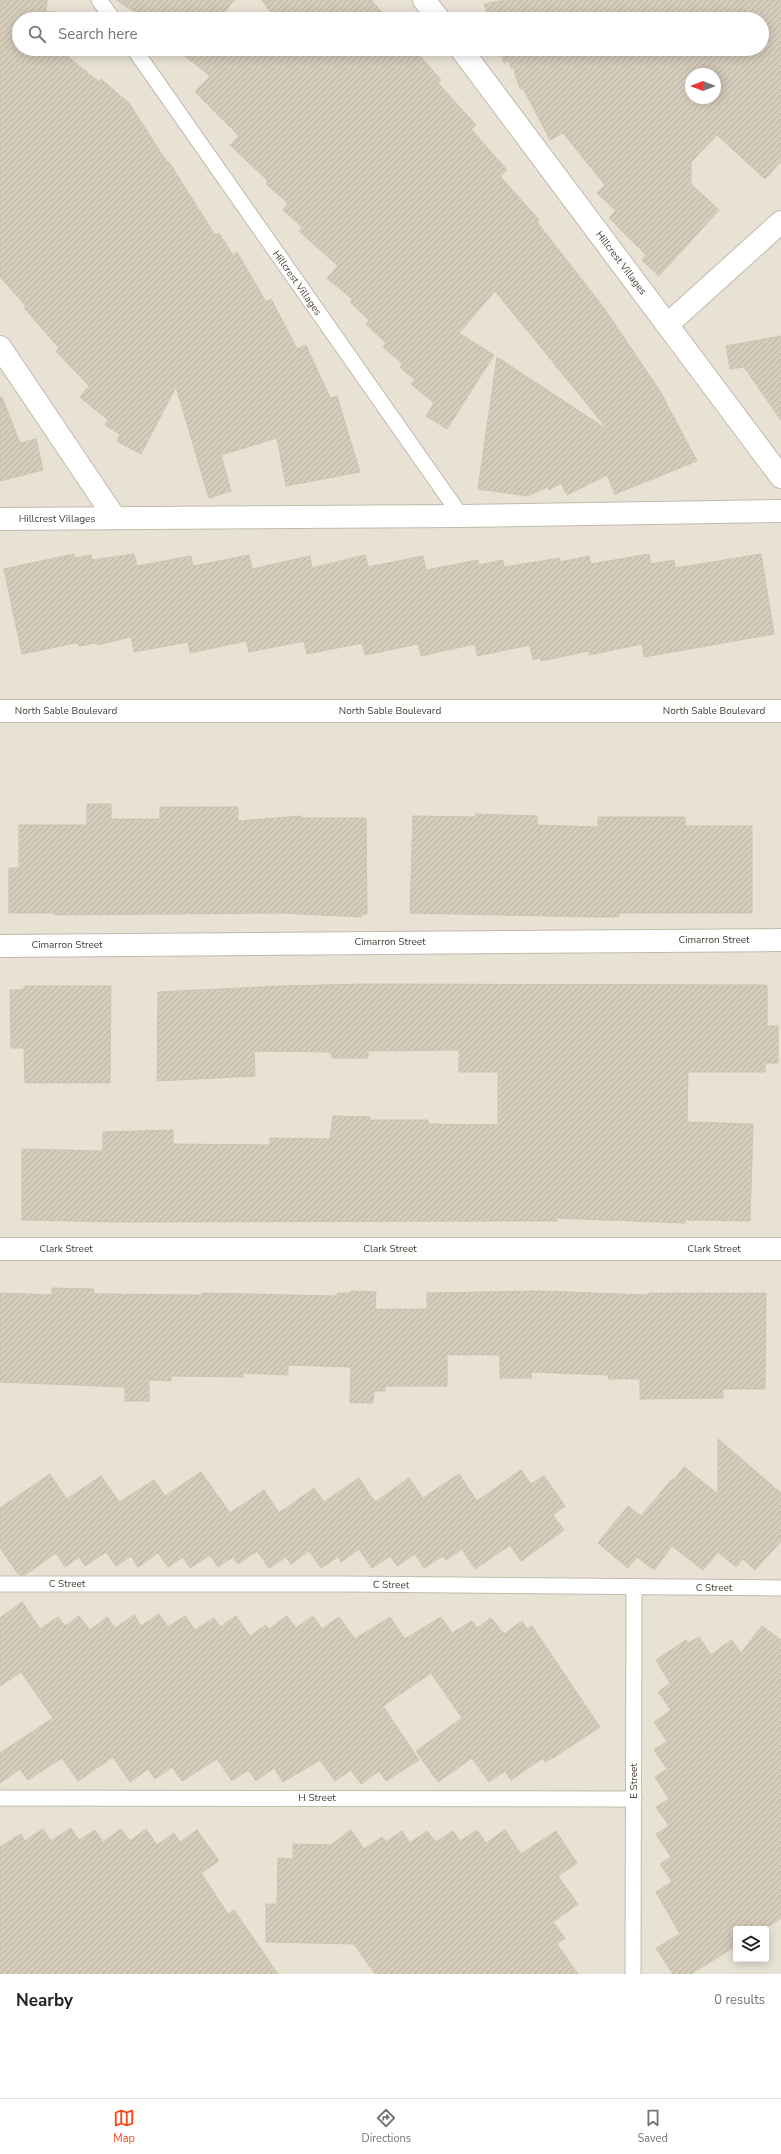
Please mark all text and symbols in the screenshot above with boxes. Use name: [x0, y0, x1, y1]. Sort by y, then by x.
search box: [12, 12, 769, 56]
icon: search: [26, 23, 48, 45]
text: Search here: [58, 24, 138, 44]
north arrow: [685, 68, 721, 104]
street label: Hillcrest Villages: [592, 228, 650, 298]
street label: Hillcrest Villages: [269, 248, 325, 319]
street label: Hillcrest Villages: [19, 512, 95, 526]
street label: North Sable Boulevard: [15, 704, 117, 718]
street label: North Sable Boulevard: [339, 704, 441, 718]
street label: North Sable Boulevard: [663, 704, 765, 718]
street label: Cimarron Street: [678, 933, 750, 947]
street label: Cimarron Street: [354, 935, 426, 949]
street label: Cimarron Street: [31, 938, 103, 952]
street label: Clark Street: [39, 1242, 93, 1256]
street label: Clark Street: [363, 1242, 417, 1256]
street label: Clark Street: [687, 1242, 741, 1256]
street label: C Street: [49, 1577, 86, 1591]
street label: C Street: [373, 1578, 410, 1592]
street label: C Street: [696, 1581, 733, 1595]
street label: E Street: [627, 1763, 641, 1799]
street label: H Street: [298, 1791, 336, 1805]
map controls: [733, 1926, 769, 1962]
button: layers: [733, 1926, 769, 1962]
text: Nearby: [16, 1989, 73, 2012]
text: 0 results: [714, 1991, 765, 2009]
tab: Map: [113, 2107, 135, 2146]
tab: Directions: [361, 2107, 411, 2146]
tab: Saved: [637, 2107, 668, 2146]

